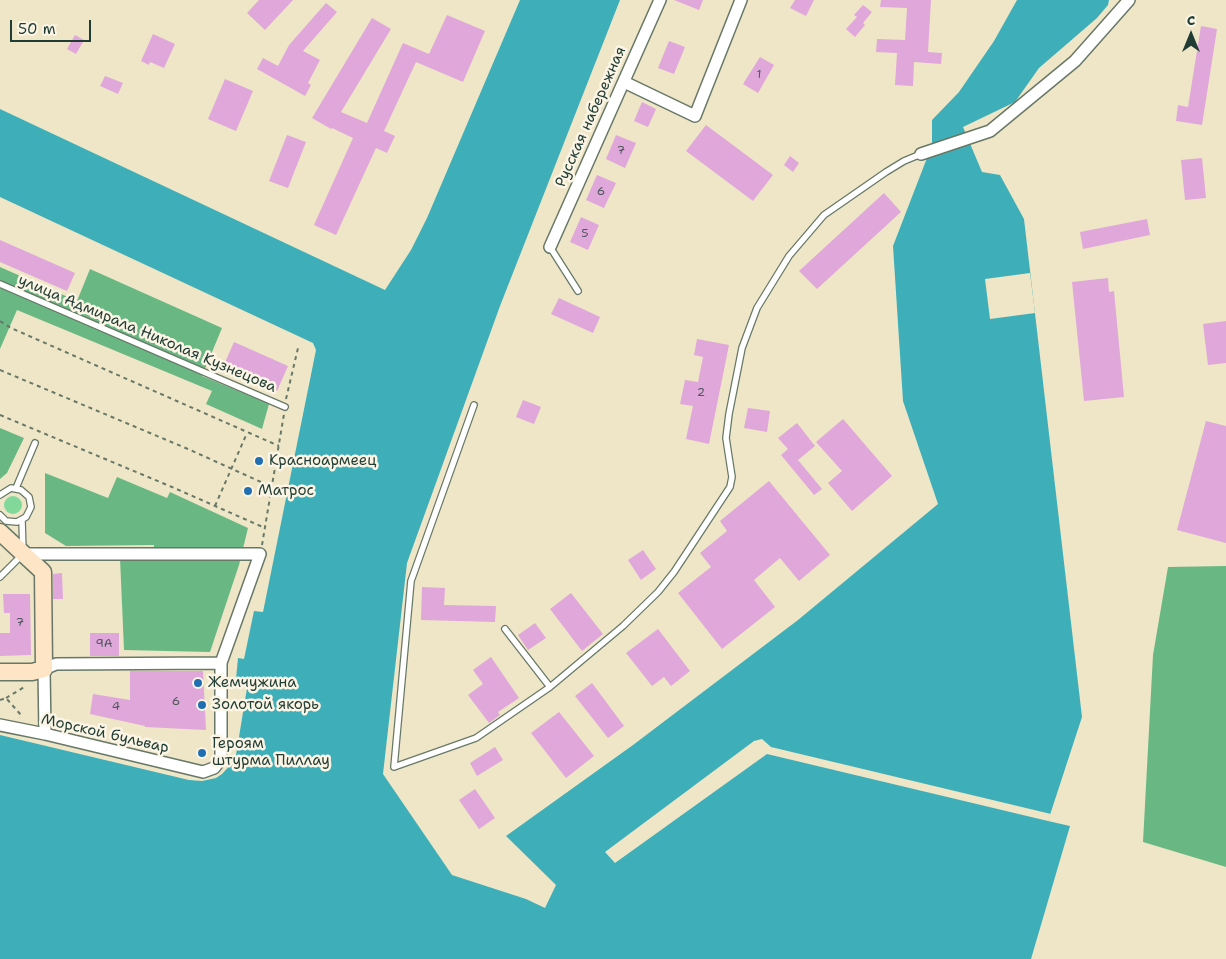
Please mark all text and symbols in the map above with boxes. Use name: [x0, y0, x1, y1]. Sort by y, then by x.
scale bar: [12, 10, 94, 42]
north arrow: [1166, 10, 1216, 60]
text: С: [1187, 11, 1195, 29]
text: 50 m: [18, 19, 56, 39]
street label: Русская набережная: [552, 44, 630, 190]
house number: 1: [756, 68, 762, 82]
house number: 7: [617, 144, 625, 158]
house number: 6: [597, 185, 605, 199]
house number: 5: [581, 227, 589, 241]
street label: улица Адмирала Николая Кузнецова: [15, 271, 279, 397]
house number: 2: [697, 386, 705, 400]
place label: Красноармеец: [269, 452, 376, 470]
marker: Красноармеец: [253, 455, 265, 467]
place label: Матрос: [258, 482, 314, 500]
marker: Матрос: [242, 485, 254, 497]
house number: 7: [16, 616, 24, 630]
house number: 9А: [95, 637, 113, 651]
place label: Жемчужина: [208, 674, 297, 692]
marker: Жемчужина: [192, 677, 204, 689]
house number: 6: [172, 695, 180, 709]
place label: Золотой якорь: [212, 696, 319, 714]
marker: Золотой якорь: [196, 699, 208, 711]
house number: 4: [112, 700, 120, 714]
street label: Морской бульвар: [39, 711, 171, 757]
place label: Героям штурма Пиллау: [212, 735, 330, 770]
marker: Героям штурма Пиллау: [196, 747, 208, 759]

